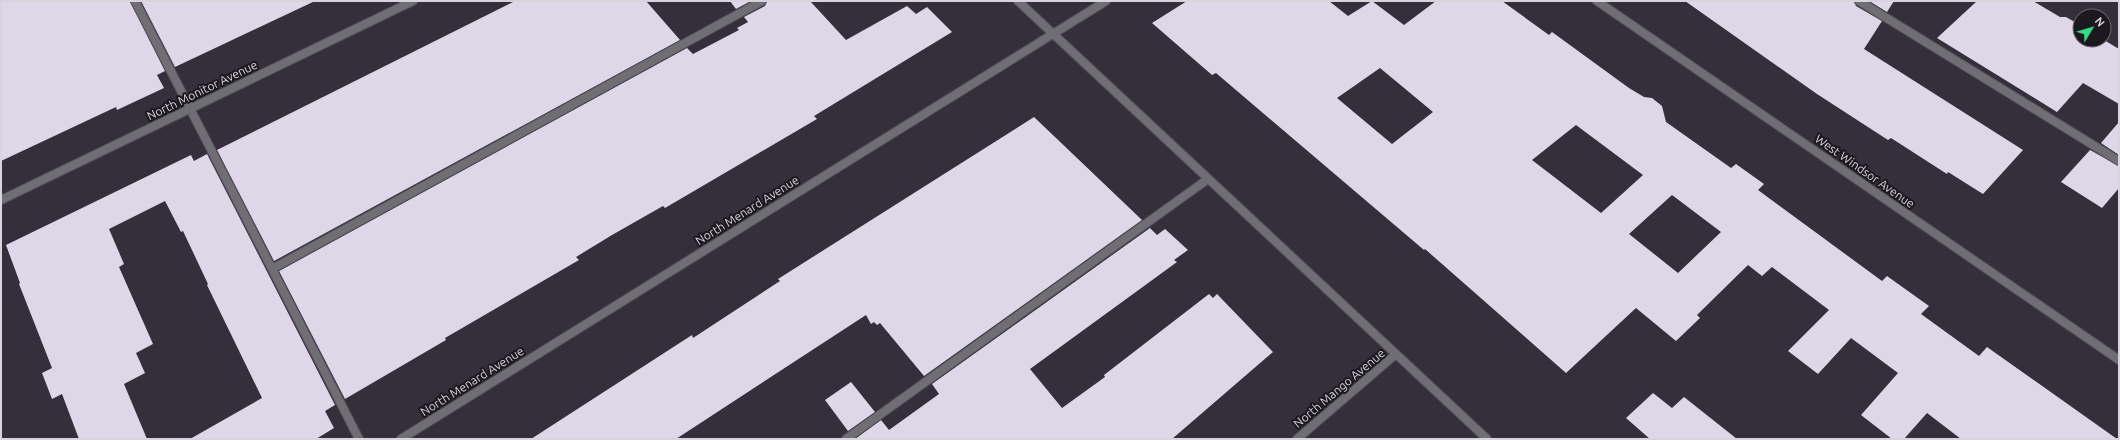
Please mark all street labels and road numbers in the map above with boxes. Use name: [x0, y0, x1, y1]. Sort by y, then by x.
street label: North Monitor Avenue: [145, 58, 259, 122]
street label: West Windsor Avenue: [1813, 132, 1917, 210]
street label: North Menard Avenue: [693, 173, 801, 247]
street label: North Menard Avenue: [418, 344, 526, 418]
street label: North Mango Avenue: [1291, 346, 1387, 430]

